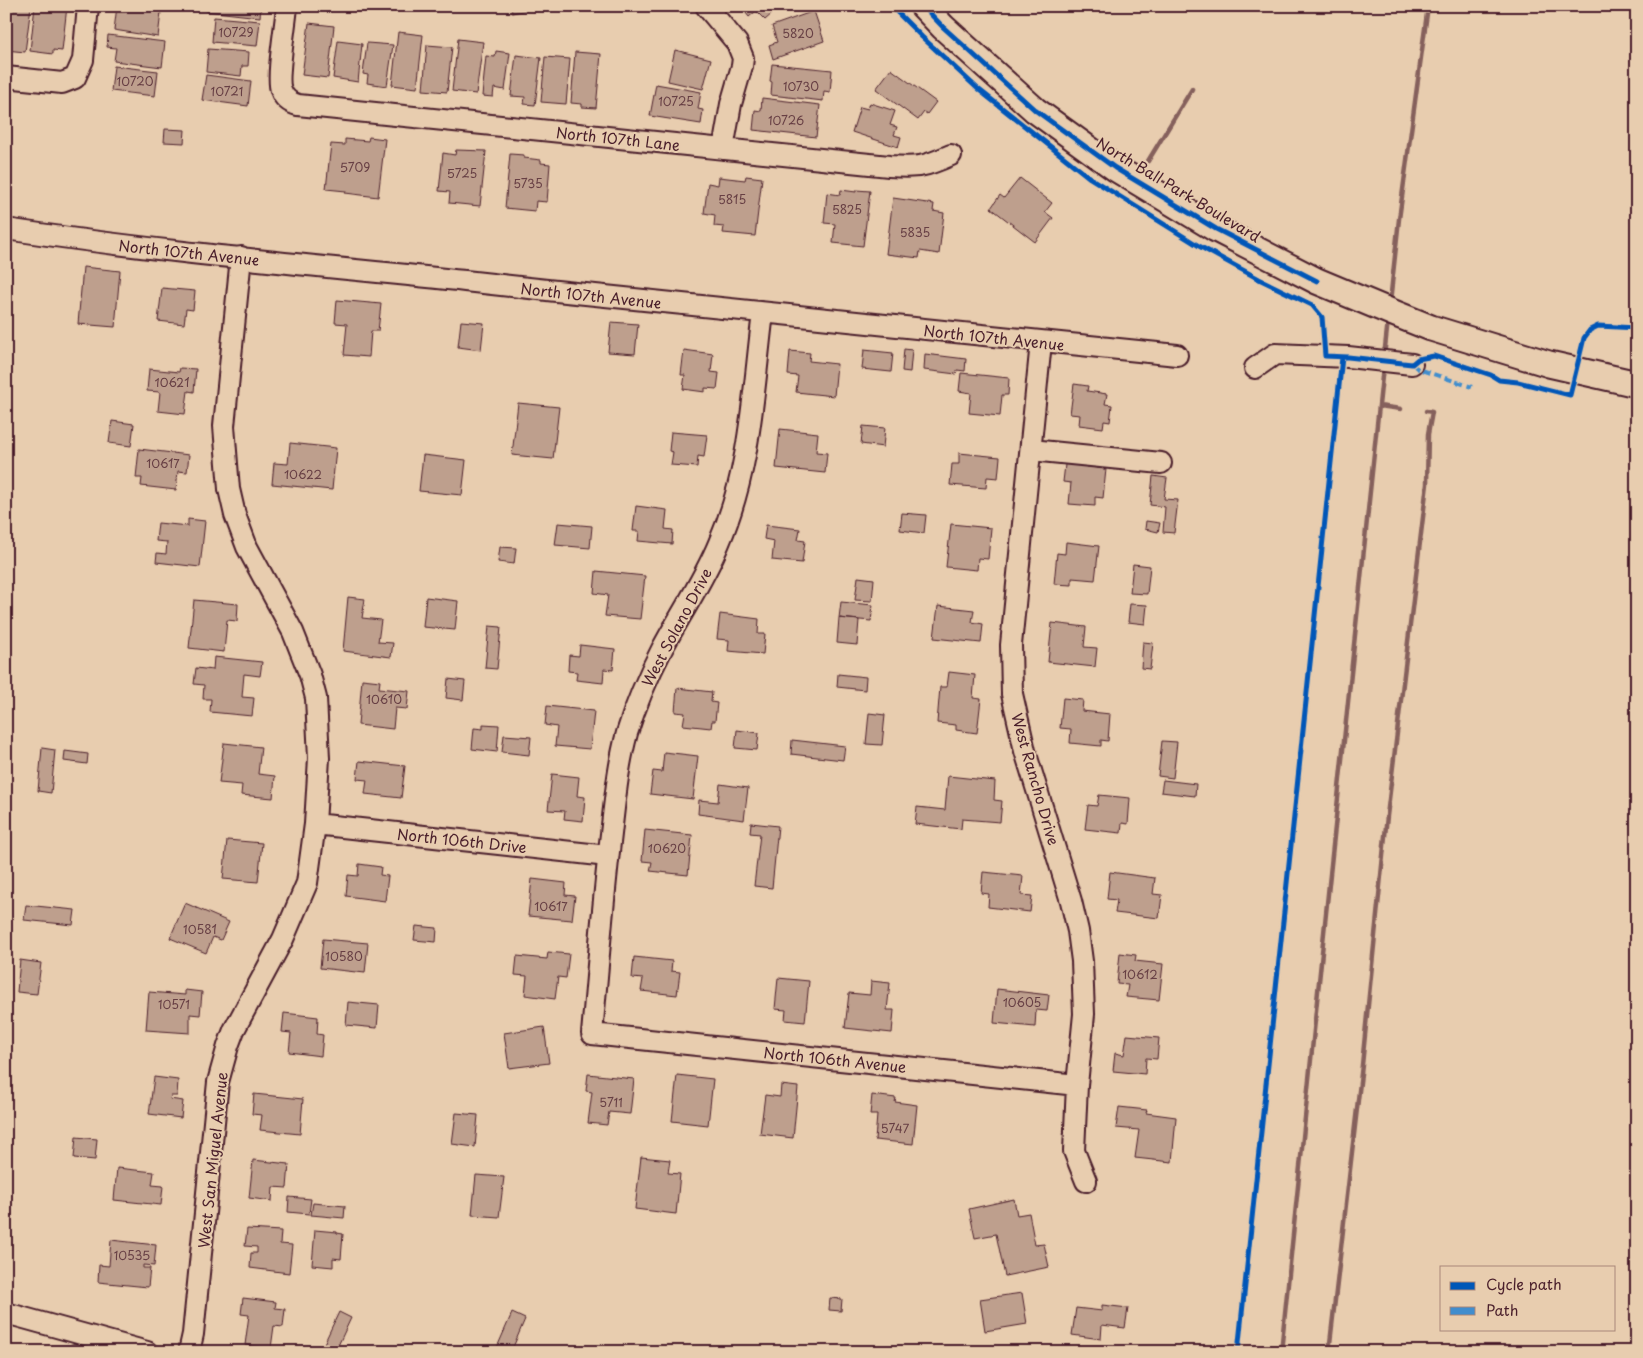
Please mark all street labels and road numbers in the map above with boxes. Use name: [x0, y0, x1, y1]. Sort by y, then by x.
street label: North 107th Lane: [555, 120, 681, 156]
street label: North Ball Park Boulevard: [1093, 131, 1265, 247]
street label: North 107th Avenue: [117, 233, 261, 271]
street label: North 107th Avenue: [519, 276, 663, 314]
street label: North 107th Avenue: [922, 318, 1066, 356]
street label: West Solano Drive: [635, 564, 717, 690]
street label: West Rancho Drive: [1006, 710, 1066, 848]
street label: North 106th Drive: [396, 822, 528, 858]
street label: North 106th Avenue: [762, 1040, 908, 1078]
street label: West San Miguel Avenue: [191, 1071, 233, 1249]

